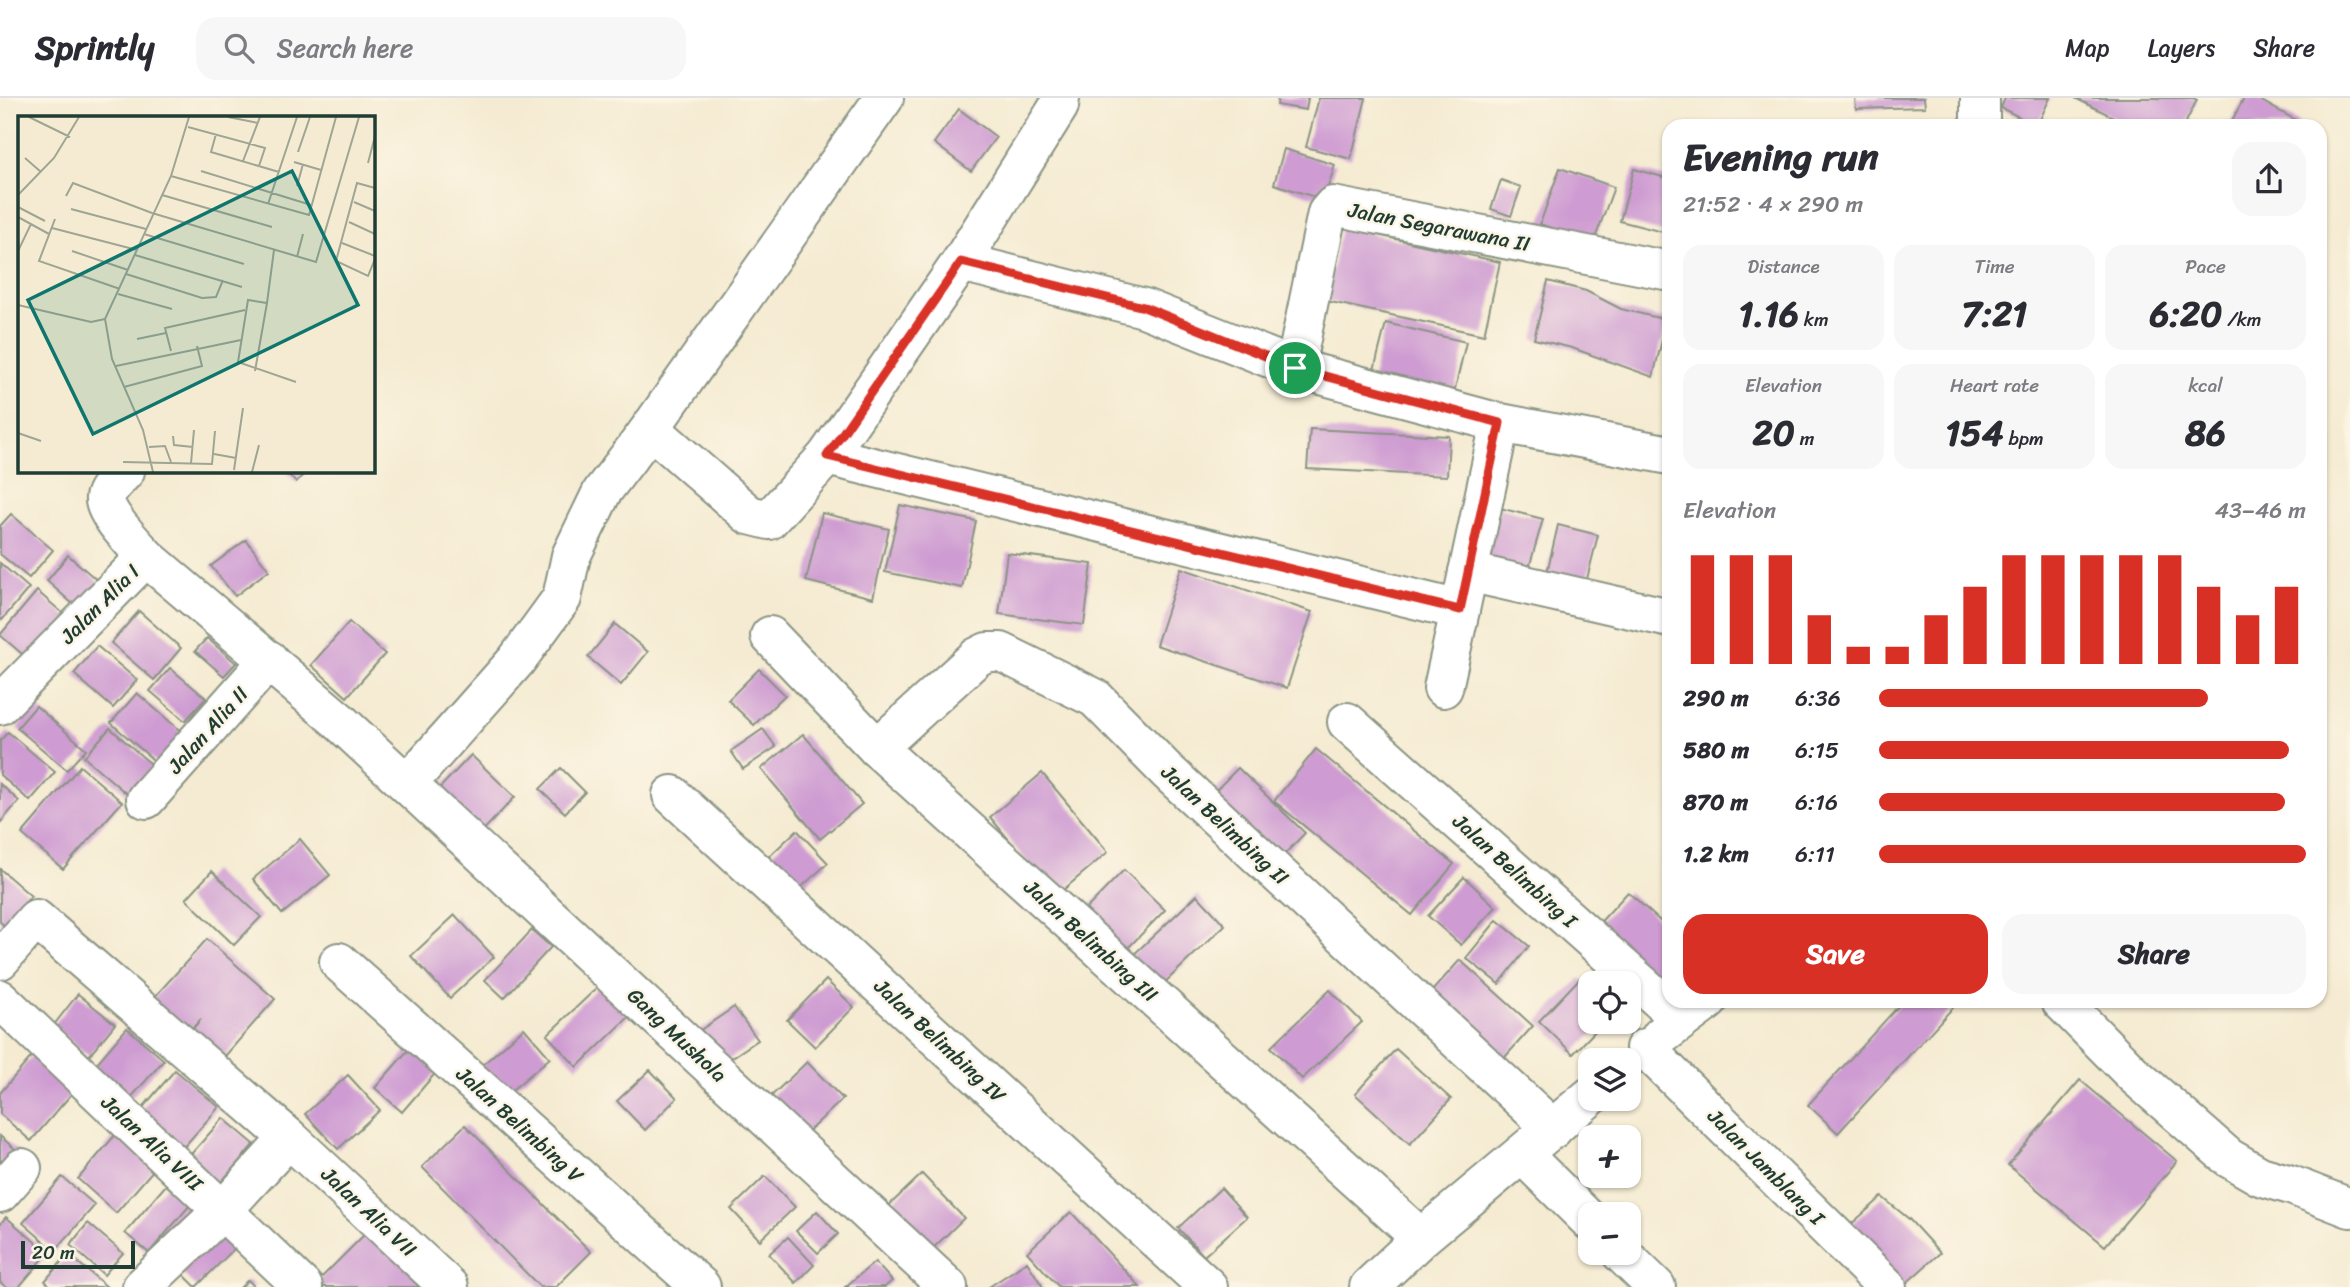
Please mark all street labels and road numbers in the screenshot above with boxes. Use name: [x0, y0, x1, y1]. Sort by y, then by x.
street label: Jalan Segarawana II: [1344, 191, 1534, 263]
street label: Jalan Alia I: [50, 554, 150, 654]
street label: Jalan Alia II: [157, 677, 259, 784]
street label: Jalan Belimbing II: [1151, 754, 1298, 895]
street label: Jalan Belimbing I: [1443, 803, 1588, 939]
street label: Jalan Belimbing III: [1014, 869, 1168, 1013]
street label: Jalan Belimbing IV: [864, 968, 1016, 1113]
street label: Gang Mushola: [618, 978, 737, 1092]
street label: Jalan Belimbing V: [446, 1056, 593, 1194]
street label: Jalan Alia VIII: [91, 1084, 213, 1202]
street label: Jalan Jamblang I: [1697, 1098, 1835, 1236]
street label: Jalan Alia VII: [311, 1156, 426, 1267]

